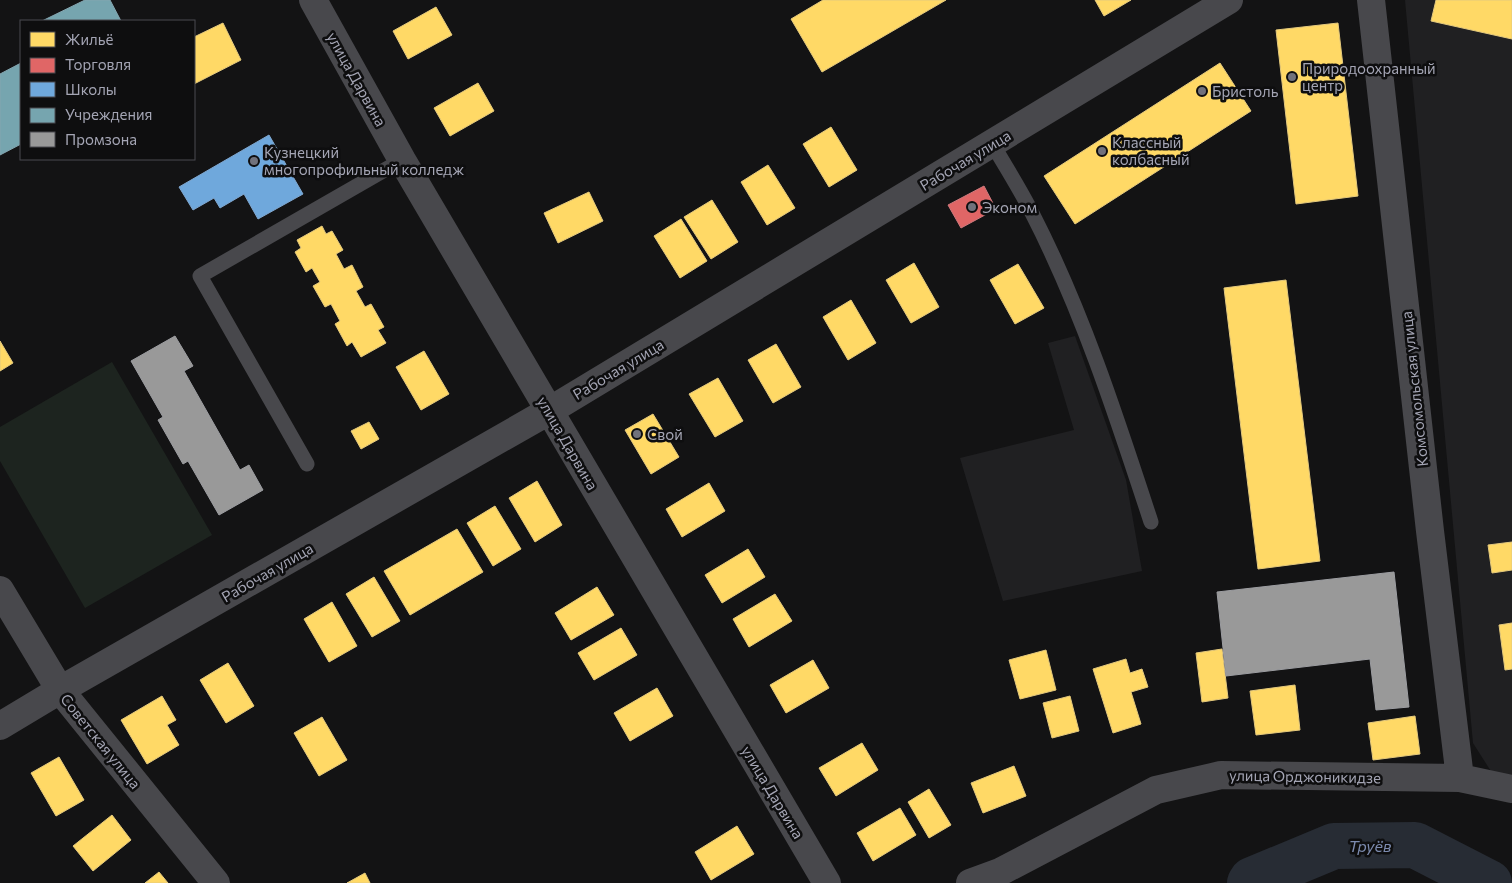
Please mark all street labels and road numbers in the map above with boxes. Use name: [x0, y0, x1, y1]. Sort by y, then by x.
street label: улица Дарвина: [324, 29, 390, 129]
street label: Рабочая улица: [916, 126, 1014, 194]
street label: Комсомольская улица: [1397, 310, 1431, 468]
street label: Рабочая улица: [569, 335, 667, 403]
street label: улица Дарвина: [534, 393, 602, 493]
street label: Рабочая улица: [218, 539, 316, 605]
street label: Советская улица: [57, 690, 145, 792]
street label: улица Дарвина: [738, 742, 808, 842]
street label: улица Орджоникидзе: [1229, 766, 1381, 786]

